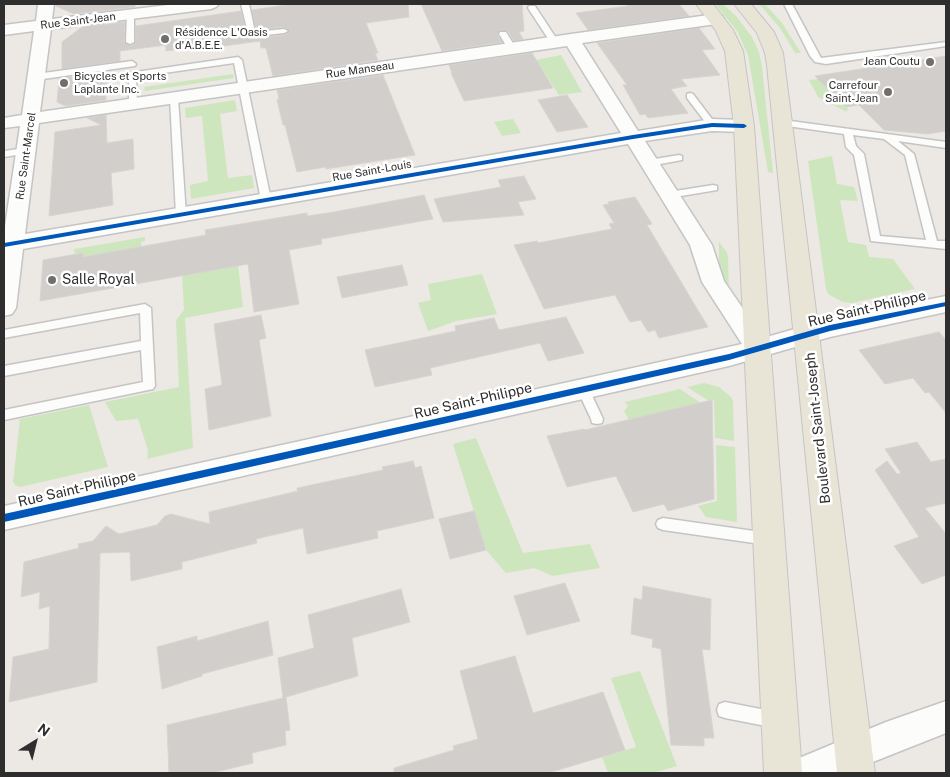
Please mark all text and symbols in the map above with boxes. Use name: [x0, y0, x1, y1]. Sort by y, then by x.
street label: Rue Saint-Jean: [40, 10, 116, 32]
place label: Résidence L'Oasis d'A.B.E.E.: [175, 26, 268, 52]
marker: Résidence L'Oasis d'A.B.E.E.: [159, 33, 171, 45]
place label: Jean Coutu: [864, 55, 920, 69]
marker: Jean Coutu: [924, 56, 936, 68]
street label: Rue Manseau: [325, 59, 395, 81]
place label: Bicycles et Sports Laplante Inc.: [74, 70, 166, 96]
marker: Bicycles et Sports Laplante Inc.: [58, 77, 70, 89]
place label: Carrefour Saint-Jean: [825, 79, 878, 105]
marker: Carrefour Saint-Jean: [882, 86, 894, 98]
street label: Rue Saint-Marcel: [13, 111, 39, 201]
street label: Rue Saint-Louis: [331, 158, 413, 184]
place label: Salle Royal: [62, 272, 135, 288]
marker: Salle Royal: [46, 274, 58, 286]
street label: Rue Saint-Philippe: [806, 287, 928, 331]
street label: Boulevard Saint-Joseph: [802, 351, 834, 505]
street label: Rue Saint-Philippe: [412, 379, 534, 423]
street label: Rue Saint-Philippe: [16, 467, 138, 511]
north arrow: [10, 717, 60, 767]
text: N: [35, 720, 53, 740]

